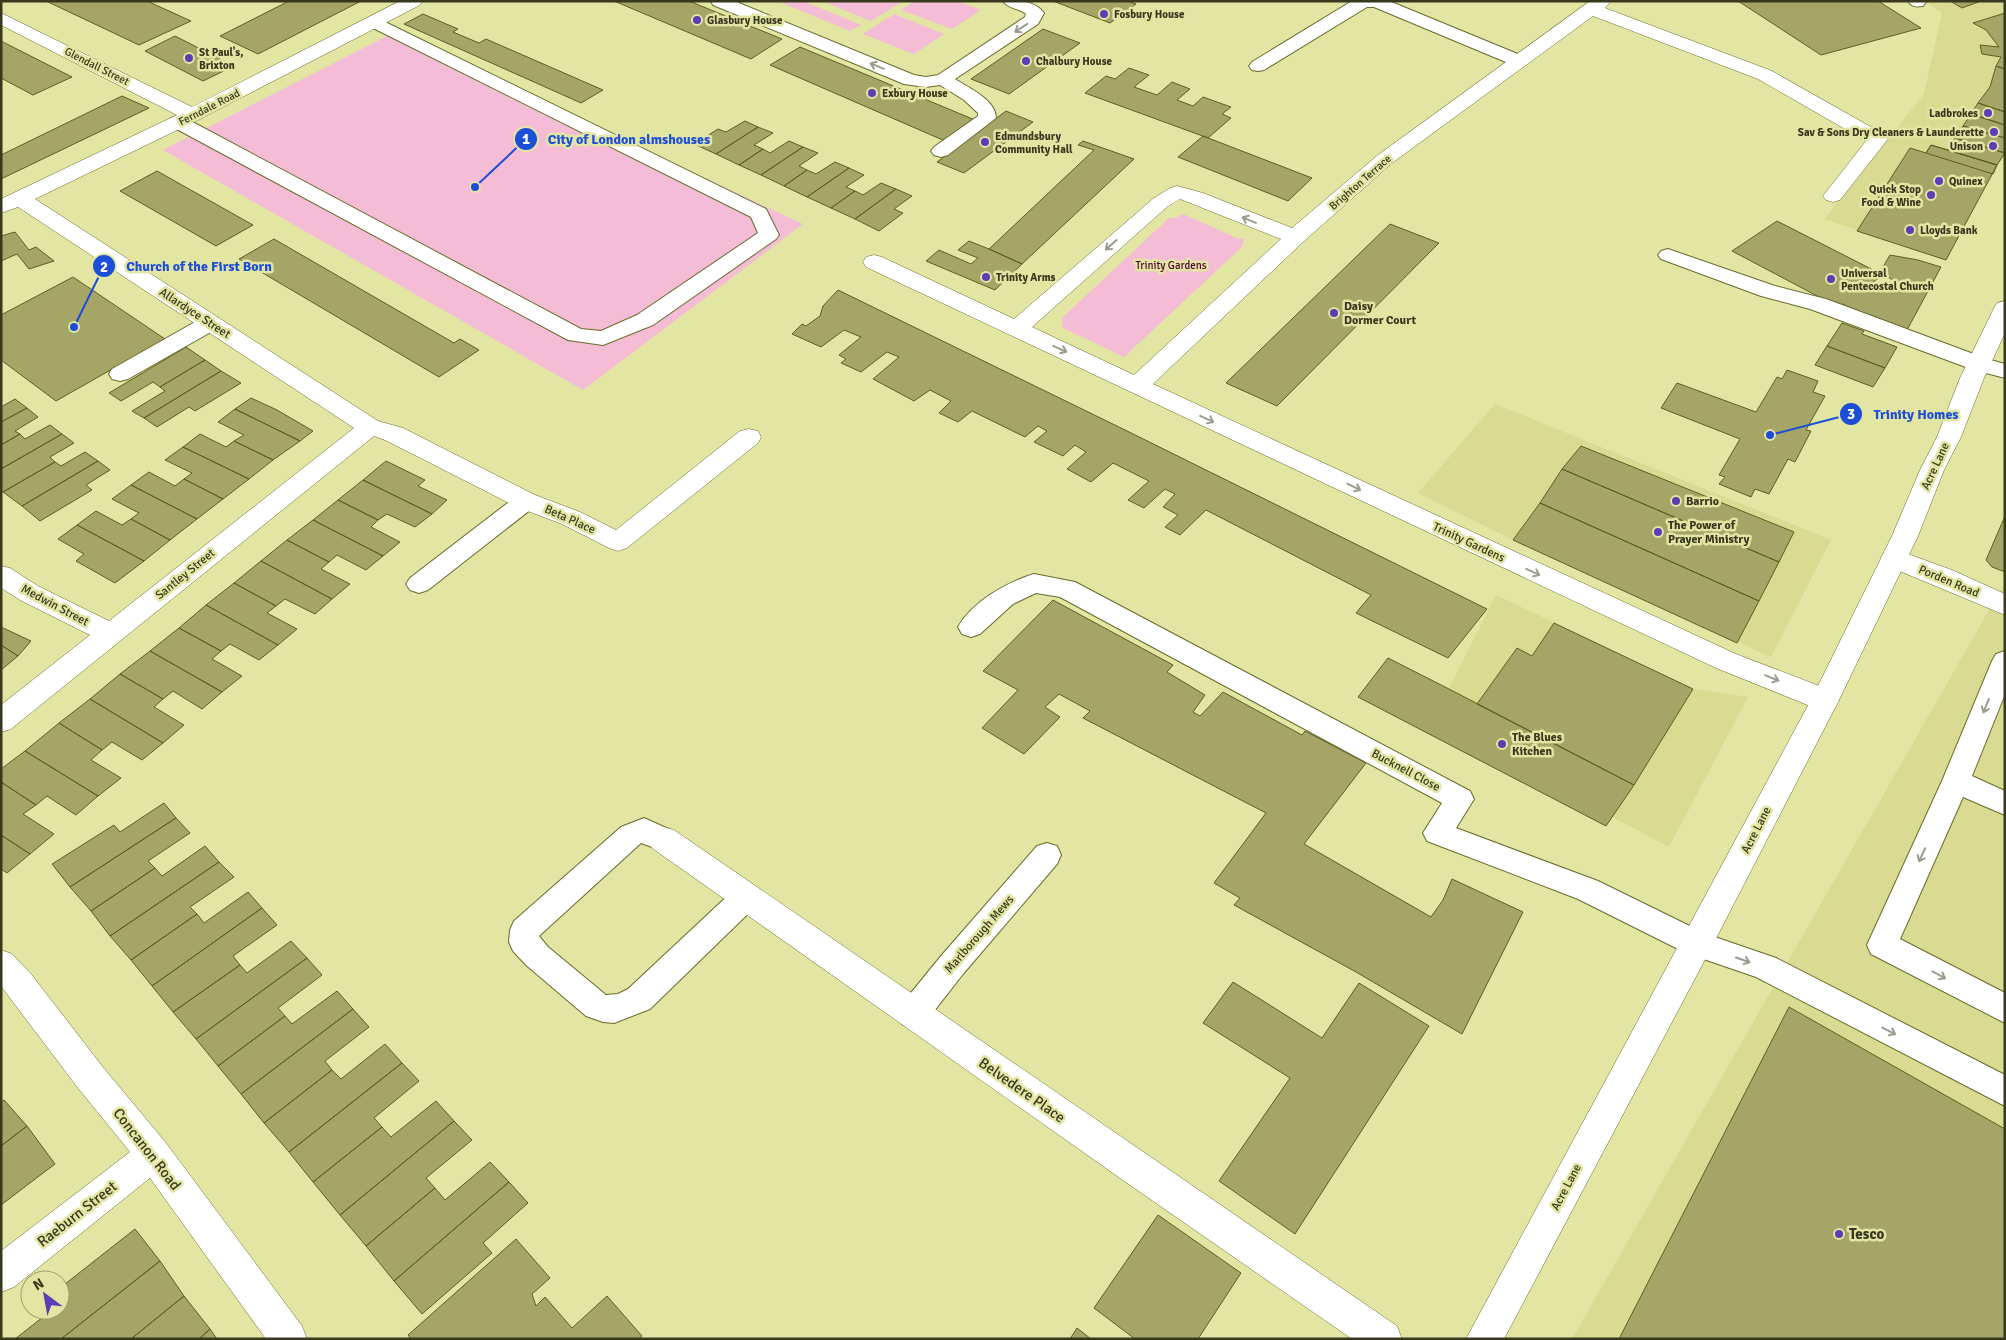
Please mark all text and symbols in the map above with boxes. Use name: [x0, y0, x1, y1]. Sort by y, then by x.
marker: Fosbury House: [1098, 8, 1110, 20]
place label: Fosbury House: [1114, 8, 1185, 21]
marker: Glasbury House: [691, 14, 703, 26]
place label: Glasbury House: [707, 14, 783, 27]
one-way arrow: [1014, 23, 1028, 33]
street label: Glendall Street: [62, 45, 131, 88]
place label: St Paul's, Brixton: [199, 46, 243, 72]
marker: St Paul's, Brixton: [183, 52, 195, 64]
marker: Chalbury House: [1020, 55, 1032, 67]
place label: Chalbury House: [1036, 55, 1113, 68]
one-way arrow: [870, 61, 885, 71]
street label: Ferndale Road: [176, 86, 242, 128]
marker: Exbury House: [866, 87, 878, 99]
place label: Exbury House: [882, 87, 948, 100]
place label: Ladbrokes: [1929, 107, 1978, 120]
marker: Ladbrokes: [1982, 107, 1994, 119]
callout: City of London almshouses: [513, 124, 720, 153]
place label: Sav & Sons Dry Cleaners & Launderette: [1798, 126, 1985, 139]
marker: Sav & Sons Dry Cleaners & Launderette: [1988, 126, 2000, 138]
text: 1: [522, 130, 530, 148]
place label: Edmundsbury Community Hall: [995, 130, 1073, 156]
text: City of London almshouses: [548, 131, 710, 148]
marker: Edmundsbury Community Hall: [979, 136, 991, 148]
place label: Unison: [1950, 140, 1983, 153]
marker: Unison: [1987, 140, 1999, 152]
street label: Brighton Terrace: [1327, 152, 1394, 213]
marker: Quinex: [1933, 175, 1945, 187]
place label: Quinex: [1949, 175, 1983, 188]
place label: Quick Stop Food & Wine: [1861, 183, 1922, 209]
marker: Quick Stop Food & Wine: [1925, 189, 1937, 201]
one-way arrow: [1242, 214, 1257, 224]
marker: Lloyds Bank: [1904, 224, 1916, 236]
place label: Lloyds Bank: [1920, 224, 1978, 237]
one-way arrow: [1105, 240, 1118, 251]
callout: Church of the First Born: [92, 252, 282, 281]
text: 2: [100, 258, 108, 276]
text: Church of the First Born: [126, 258, 272, 275]
park label: Trinity Gardens: [1135, 259, 1207, 272]
place label: Universal Pentecostal Church: [1841, 267, 1934, 293]
marker: Trinity Arms: [980, 271, 992, 283]
place label: Trinity Arms: [996, 271, 1056, 284]
marker: Universal Pentecostal Church: [1825, 273, 1837, 285]
street label: Allardyce Street: [156, 285, 233, 342]
place label: Daisy Dormer Court: [1344, 299, 1416, 328]
marker: Daisy Dormer Court: [1328, 307, 1340, 319]
one-way arrow: [1052, 345, 1067, 355]
callout: Trinity Homes: [1839, 399, 1969, 428]
text: 3: [1847, 405, 1855, 423]
text: Trinity Homes: [1873, 406, 1959, 423]
one-way arrow: [1199, 414, 1214, 424]
street label: Acre Lane: [1918, 440, 1953, 492]
one-way arrow: [1347, 483, 1362, 493]
place label: Barrio: [1686, 494, 1719, 509]
marker: Barrio: [1670, 495, 1682, 507]
street label: Beta Place: [542, 502, 598, 537]
place label: The Power of Prayer Ministry: [1668, 518, 1749, 547]
street label: Trinity Gardens: [1430, 519, 1507, 566]
marker: The Power of Prayer Ministry: [1652, 526, 1664, 538]
street label: Santley Street: [153, 546, 218, 603]
street label: Porden Road: [1916, 562, 1981, 601]
one-way arrow: [1525, 567, 1540, 577]
street label: Medwin Street: [18, 581, 91, 630]
one-way arrow: [1763, 674, 1779, 683]
one-way arrow: [1981, 698, 1991, 713]
place label: The Blues Kitchen: [1512, 730, 1563, 759]
marker: The Blues Kitchen: [1496, 738, 1508, 750]
street label: Bucknell Close: [1369, 746, 1443, 795]
street label: Acre Lane: [1738, 804, 1775, 856]
one-way arrow: [1917, 847, 1926, 862]
street label: Marlborough Mews: [941, 892, 1017, 976]
one-way arrow: [1735, 955, 1751, 965]
one-way arrow: [1931, 971, 1946, 980]
one-way arrow: [1881, 1027, 1896, 1036]
street label: Belvedere Place: [975, 1054, 1069, 1126]
street label: Concanon Road: [109, 1104, 185, 1194]
street label: Acre Lane: [1548, 1161, 1585, 1213]
street label: Raeburn Street: [34, 1177, 120, 1251]
place label: Tesco: [1849, 1225, 1884, 1243]
marker: Tesco: [1833, 1228, 1845, 1240]
north arrow: [20, 1270, 70, 1320]
text: N: [30, 1275, 47, 1294]

